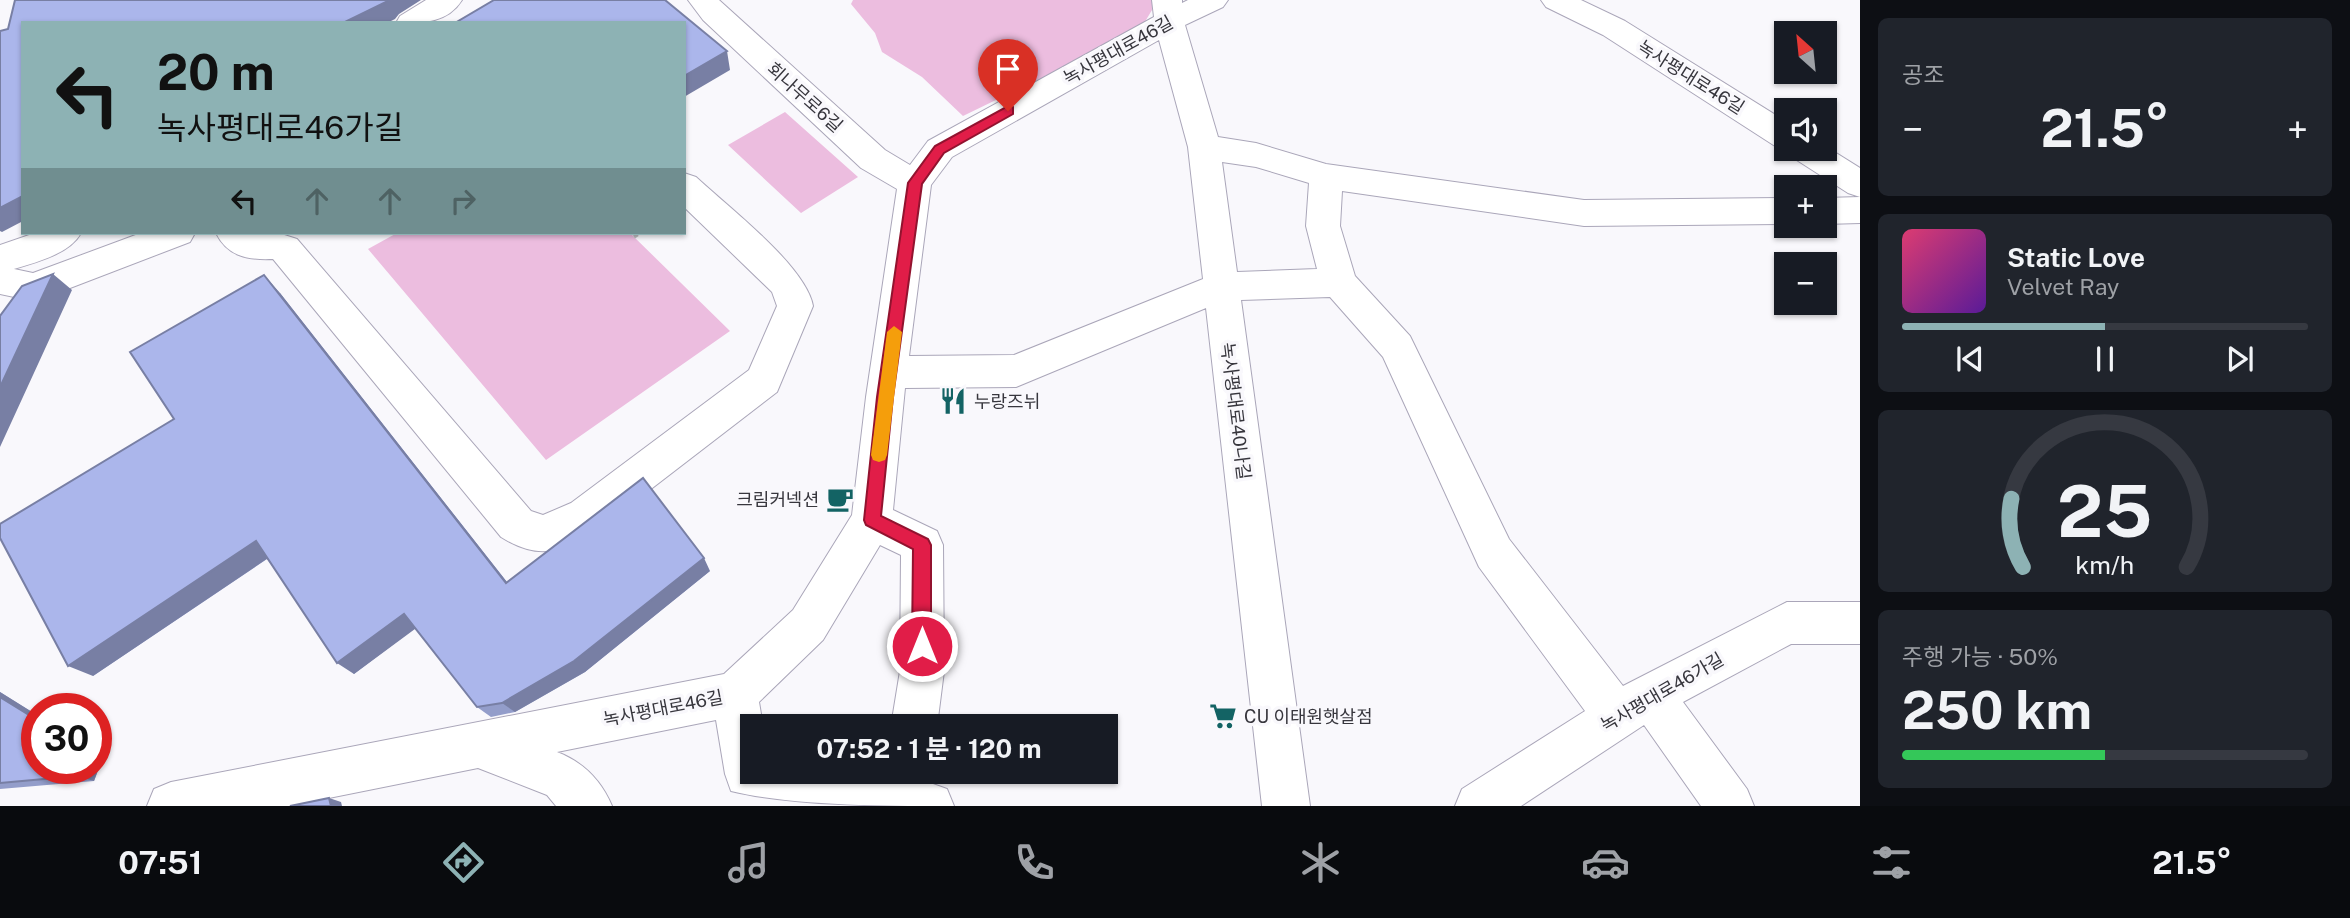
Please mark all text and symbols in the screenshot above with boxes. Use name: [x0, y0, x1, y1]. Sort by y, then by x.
street label: 녹사평대로46길: [1060, 11, 1176, 89]
north arrow: [1774, 21, 1838, 84]
map controls: [1774, 21, 1837, 315]
street label: 녹사평대로46길: [1634, 36, 1748, 118]
pin: [978, 39, 1038, 111]
text: 20 m: [157, 43, 275, 101]
icon: left: [42, 49, 133, 140]
icon: arrive: [989, 50, 1027, 88]
street label: 회나무로6길: [763, 58, 847, 136]
text: 공조: [1902, 61, 1944, 88]
button: sound: [1774, 98, 1837, 161]
text: 21.5°: [2040, 98, 2170, 159]
text: −: [1902, 107, 1923, 152]
text: +: [2287, 107, 2308, 152]
text: 녹사평대로46가길: [157, 109, 403, 146]
button: +: [1774, 175, 1837, 238]
icon: left: [225, 182, 263, 220]
icon: ahead: [298, 182, 336, 220]
icon: ahead: [371, 182, 409, 220]
icon: right: [444, 182, 482, 220]
text: Static Love: [2007, 242, 2145, 273]
button: −: [1774, 252, 1837, 315]
text: Velvet Ray: [2007, 273, 2119, 300]
icon: previous: [1951, 340, 1989, 378]
icon: pause: [2086, 340, 2124, 378]
icon: next: [2221, 340, 2259, 378]
street label: 녹사평대로40나길: [1217, 341, 1255, 481]
restaurant icon: 누랑즈뉘: [938, 386, 968, 416]
place label: 누랑즈뉘: [974, 391, 1040, 412]
text: 25: [2057, 468, 2153, 553]
cafe icon: 크림커넥션: [825, 484, 855, 514]
place label: 크림커넥션: [736, 489, 819, 510]
text: km/h: [2076, 550, 2134, 580]
position arrow: [885, 609, 959, 683]
text: 주행 가능 · 50%: [1902, 643, 2058, 670]
street label: 녹사평대로46가길: [1597, 648, 1727, 736]
text: 250 km: [1902, 680, 2092, 741]
street label: 녹사평대로46길: [601, 686, 725, 730]
speed limit sign: 30: [21, 693, 112, 784]
supermarket icon: CU 이태원햇살점: [1208, 701, 1238, 731]
place label: CU 이태원햇살점: [1244, 706, 1373, 727]
text: 07:52 · 1 분 · 120 m: [817, 733, 1041, 764]
icon: directions: [439, 838, 488, 887]
icon: music: [724, 838, 773, 887]
icon: phone: [1010, 838, 1059, 887]
icon: climate: [1296, 838, 1345, 887]
icon: car: [1581, 838, 1630, 887]
icon: filters: [1867, 838, 1916, 887]
text: 07:51: [118, 844, 202, 881]
text: 21.5°: [2152, 844, 2232, 881]

